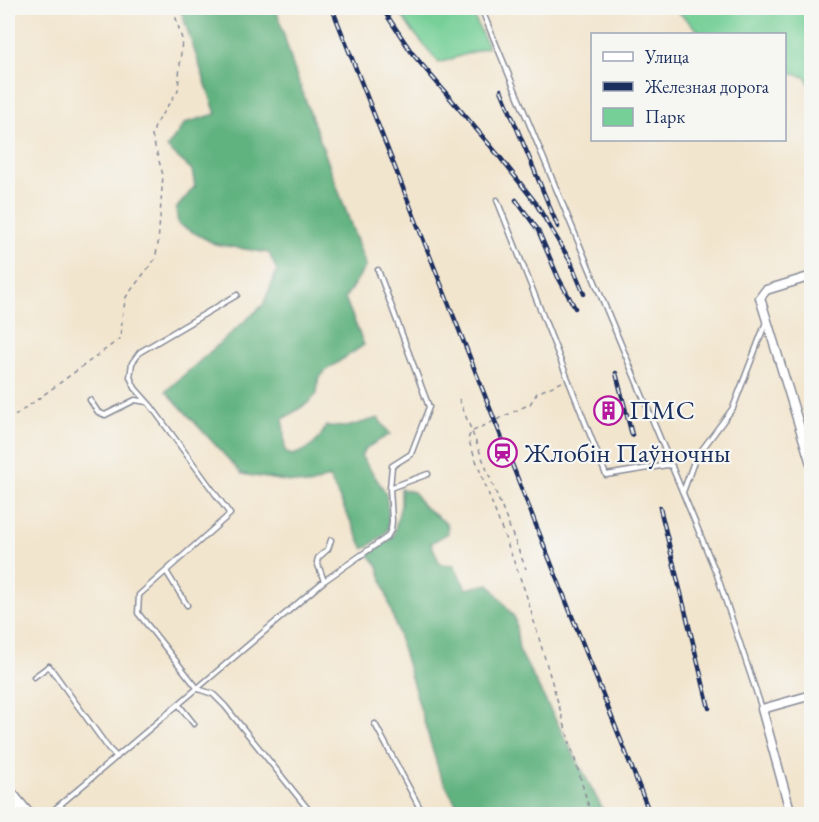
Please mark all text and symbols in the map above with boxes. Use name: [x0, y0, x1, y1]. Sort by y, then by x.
legend: [591, 33, 786, 141]
text: Улица: [644, 45, 690, 68]
text: Железная дорога: [644, 75, 770, 98]
text: Парк: [645, 105, 685, 128]
place label: ПМС: [629, 392, 695, 427]
building icon: ПМС: [592, 394, 624, 426]
place label: Жлобін Паўночны: [523, 435, 731, 470]
station icon: Жлобін Паўночны: [487, 437, 519, 469]

